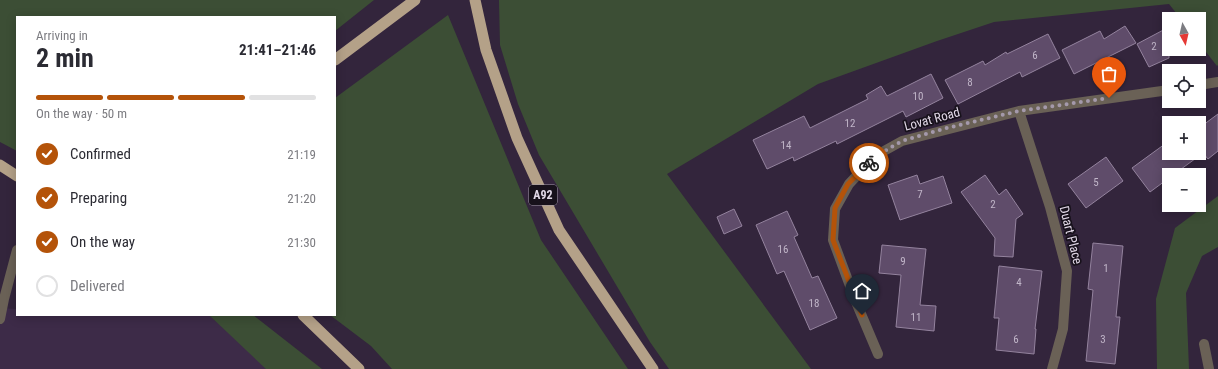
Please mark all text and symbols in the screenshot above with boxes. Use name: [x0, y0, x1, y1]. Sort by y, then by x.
north arrow: [1162, 12, 1206, 56]
map controls: [1162, 12, 1206, 212]
text: Arriving in: [36, 28, 88, 43]
house number: 2: [1151, 40, 1157, 53]
text: 21:41–21:46: [239, 41, 316, 59]
text: 2 min: [36, 43, 94, 73]
house number: 6: [1032, 49, 1038, 62]
pin: [1092, 57, 1126, 98]
icon: bag: [1098, 63, 1120, 85]
button: locate: [1162, 64, 1206, 108]
house number: 8: [967, 76, 973, 89]
house number: 10: [913, 90, 923, 103]
street label: Lovat Road: [902, 104, 962, 134]
text: On the way · 50 m: [36, 106, 127, 121]
button: +: [1162, 116, 1206, 160]
house number: 12: [845, 117, 855, 130]
house number: 14: [781, 139, 792, 152]
icon: check: [36, 143, 58, 165]
courier: [849, 143, 889, 183]
text: Confirmed: [70, 145, 131, 163]
text: 21:19: [287, 147, 316, 162]
icon: bike: [858, 152, 880, 174]
button: −: [1162, 168, 1206, 212]
house number: 5: [1093, 176, 1099, 189]
road number: A92: [529, 185, 557, 205]
icon: check: [36, 187, 58, 209]
house number: 7: [917, 188, 923, 201]
text: Preparing: [70, 189, 127, 207]
text: 21:20: [287, 191, 316, 206]
house number: 2: [990, 198, 996, 211]
street label: Duart Place: [1057, 204, 1085, 266]
icon: check: [36, 231, 58, 253]
text: On the way: [70, 233, 135, 251]
text: 21:30: [287, 235, 316, 250]
house number: 16: [778, 243, 788, 256]
house number: 9: [900, 255, 906, 268]
house number: 1: [1103, 262, 1109, 275]
pin: [845, 274, 879, 315]
house number: 4: [1016, 276, 1022, 289]
text: Delivered: [70, 277, 125, 295]
icon: home: [851, 280, 873, 302]
house number: 18: [809, 297, 819, 310]
house number: 11: [911, 311, 921, 324]
house number: 6: [1013, 333, 1019, 346]
house number: 3: [1100, 333, 1106, 346]

